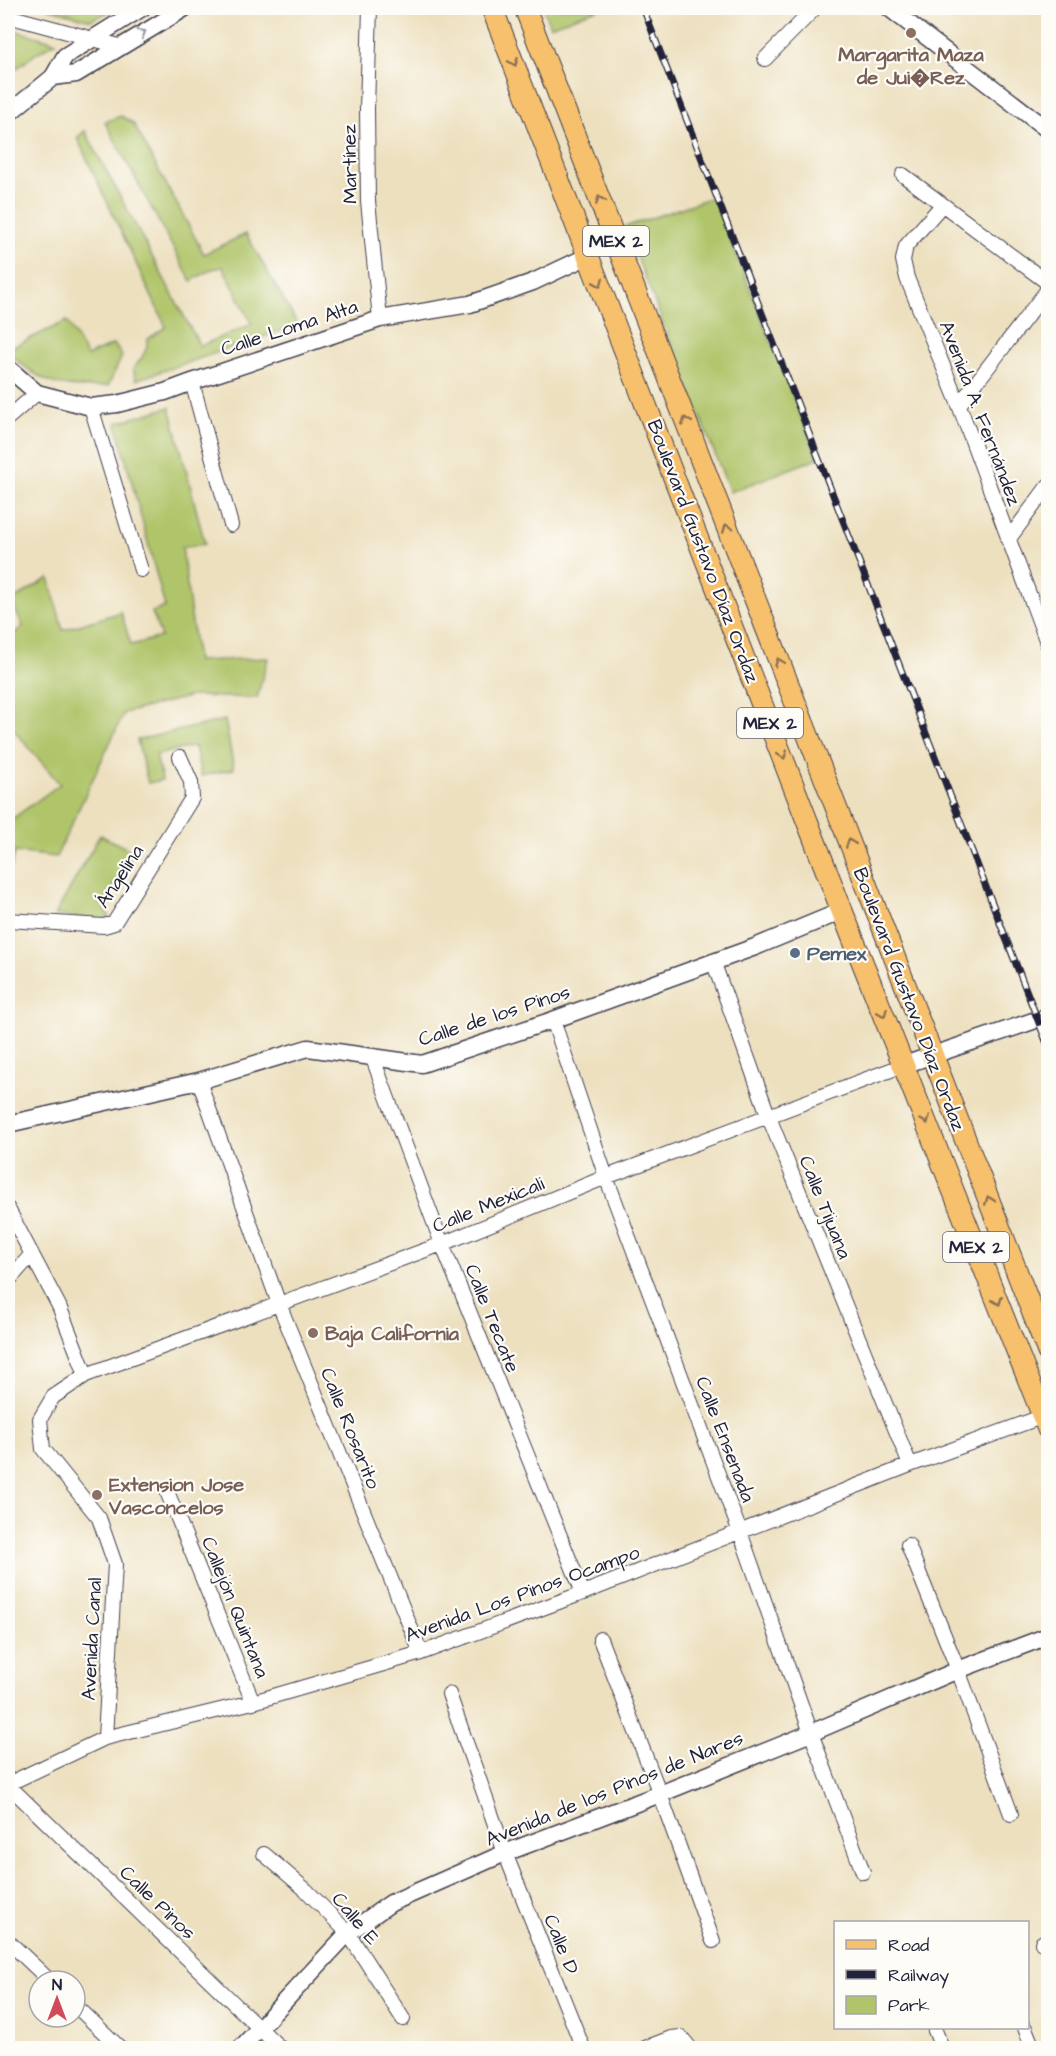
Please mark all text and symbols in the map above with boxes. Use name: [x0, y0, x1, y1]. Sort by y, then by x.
marker: Margarita Maza de Jui�Rez: [904, 26, 918, 40]
one-way arrow: [136, 29, 146, 40]
place label: Margarita Maza de Jui�Rez: [838, 41, 985, 92]
one-way arrow: [506, 56, 519, 67]
street label: Martínez: [335, 124, 365, 204]
one-way arrow: [594, 195, 607, 205]
road number: MEX 2: [583, 226, 649, 256]
one-way arrow: [592, 277, 604, 288]
street label: Calle Loma Alta: [217, 293, 361, 363]
street label: Avenida A. Fernández: [932, 317, 1028, 510]
street label: Boulevard Gustavo Díaz Ordaz: [640, 416, 766, 687]
one-way arrow: [680, 416, 693, 426]
one-way arrow: [722, 523, 735, 534]
one-way arrow: [774, 657, 787, 667]
road number: MEX 2: [737, 708, 803, 738]
one-way arrow: [775, 749, 788, 760]
street label: Ángelina: [89, 839, 152, 914]
one-way arrow: [845, 839, 857, 850]
street label: Boulevard Gustavo Díaz Ordaz: [846, 864, 972, 1135]
place label: Pemex: [807, 940, 867, 968]
marker: Pemex: [788, 946, 802, 960]
street label: Calle de los Pinos: [415, 978, 574, 1054]
one-way arrow: [876, 1006, 888, 1017]
one-way arrow: [919, 1113, 931, 1124]
street label: Calle Tijuana: [792, 1152, 858, 1263]
street label: Calle Mexicali: [428, 1170, 548, 1240]
one-way arrow: [984, 1195, 996, 1206]
road number: MEX 2: [943, 1232, 1009, 1262]
street label: Calle Tecate: [458, 1260, 527, 1377]
one-way arrow: [991, 1295, 1003, 1306]
place label: Baja California: [325, 1320, 460, 1348]
marker: Baja California: [306, 1326, 320, 1340]
street label: Calle Rosarito: [313, 1364, 387, 1493]
street label: Calle Ensenada: [688, 1372, 762, 1506]
place label: Extension Jose Vasconcelos: [108, 1471, 244, 1522]
marker: Extension Jose Vasconcelos: [90, 1488, 104, 1502]
street label: Callejón Quintana: [194, 1533, 276, 1682]
street label: Avenida Los Pinos Ocampo: [401, 1538, 644, 1649]
street label: Avenida Canal: [75, 1577, 109, 1701]
street label: Avenida de los Pinos de Nares: [481, 1724, 747, 1854]
street label: Calle Pinos: [113, 1859, 202, 1946]
street label: Calle E: [325, 1886, 386, 1951]
street label: Calle D: [536, 1910, 586, 1979]
legend: [834, 1921, 1029, 2029]
text: Road: [888, 1933, 929, 1958]
text: Railway: [888, 1963, 949, 1989]
north arrow: [27, 1969, 87, 2029]
text: N: [52, 1974, 62, 1996]
text: Park: [888, 1993, 930, 2018]

